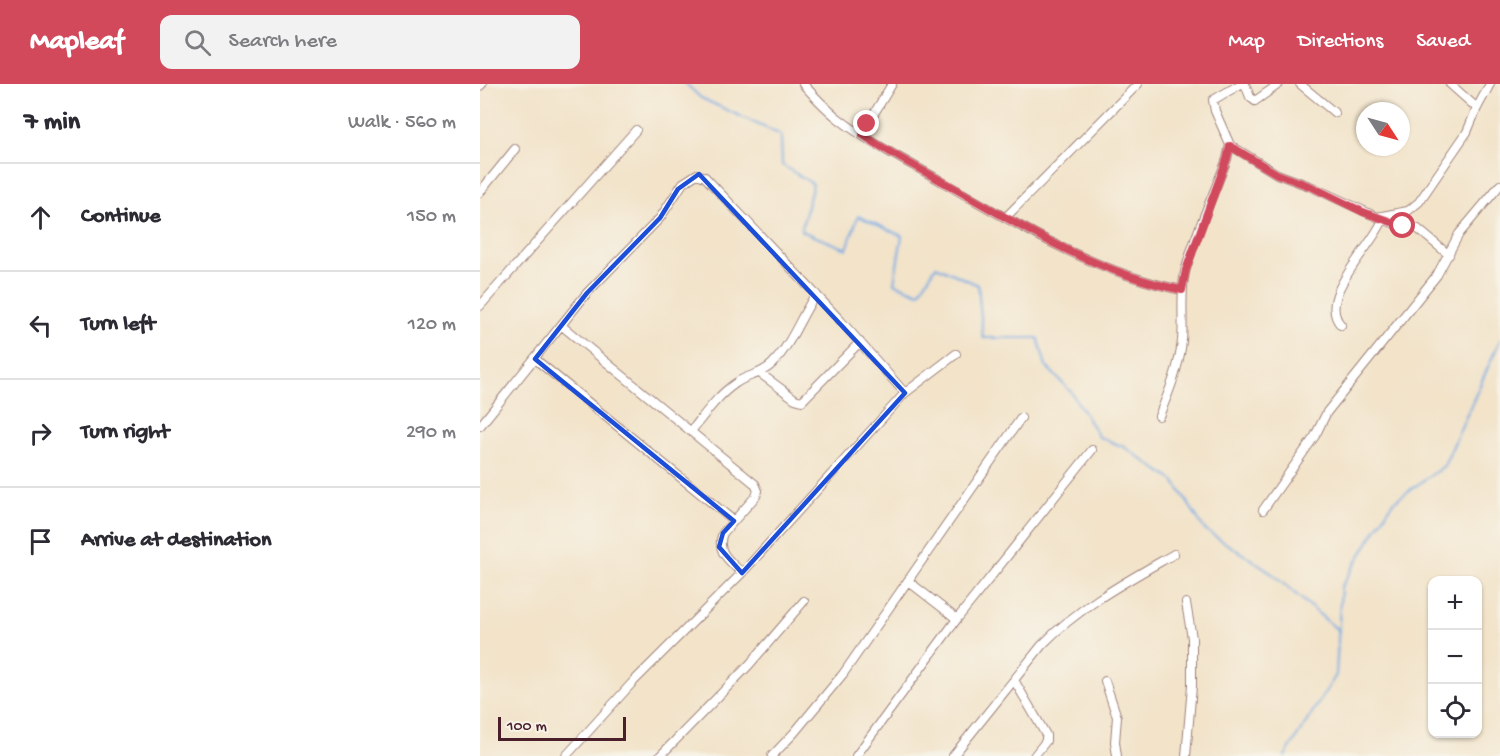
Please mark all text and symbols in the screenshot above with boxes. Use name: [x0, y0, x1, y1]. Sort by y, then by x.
search box: [160, 15, 580, 69]
text: Mapleaf: [30, 26, 124, 59]
icon: search: [181, 26, 214, 59]
text: Search here: [229, 29, 337, 55]
text: Map: [1228, 30, 1265, 55]
text: Directions: [1298, 30, 1383, 55]
text: Saved: [1416, 30, 1470, 55]
north arrow: [1356, 102, 1410, 156]
text: 7 min: [24, 108, 80, 139]
route end: [853, 110, 879, 136]
text: Walk · 560 m: [348, 112, 456, 135]
icon: ahead: [24, 201, 57, 234]
text: Continue: [81, 204, 161, 230]
text: 150 m: [407, 206, 456, 229]
route start: [1389, 212, 1415, 238]
icon: left: [24, 309, 57, 342]
text: Turn left: [81, 312, 155, 338]
text: 120 m: [408, 314, 456, 337]
icon: right: [24, 417, 57, 450]
text: Turn right: [81, 420, 169, 446]
text: 290 m: [406, 422, 456, 445]
icon: arrive: [24, 525, 57, 558]
text: Arrive at destination: [81, 528, 271, 554]
map controls: [1428, 576, 1482, 738]
button: +: [1428, 576, 1482, 630]
button: −: [1428, 630, 1482, 684]
button: locate: [1428, 684, 1482, 738]
scale bar: [498, 714, 626, 742]
text: 100 m: [507, 718, 547, 737]

